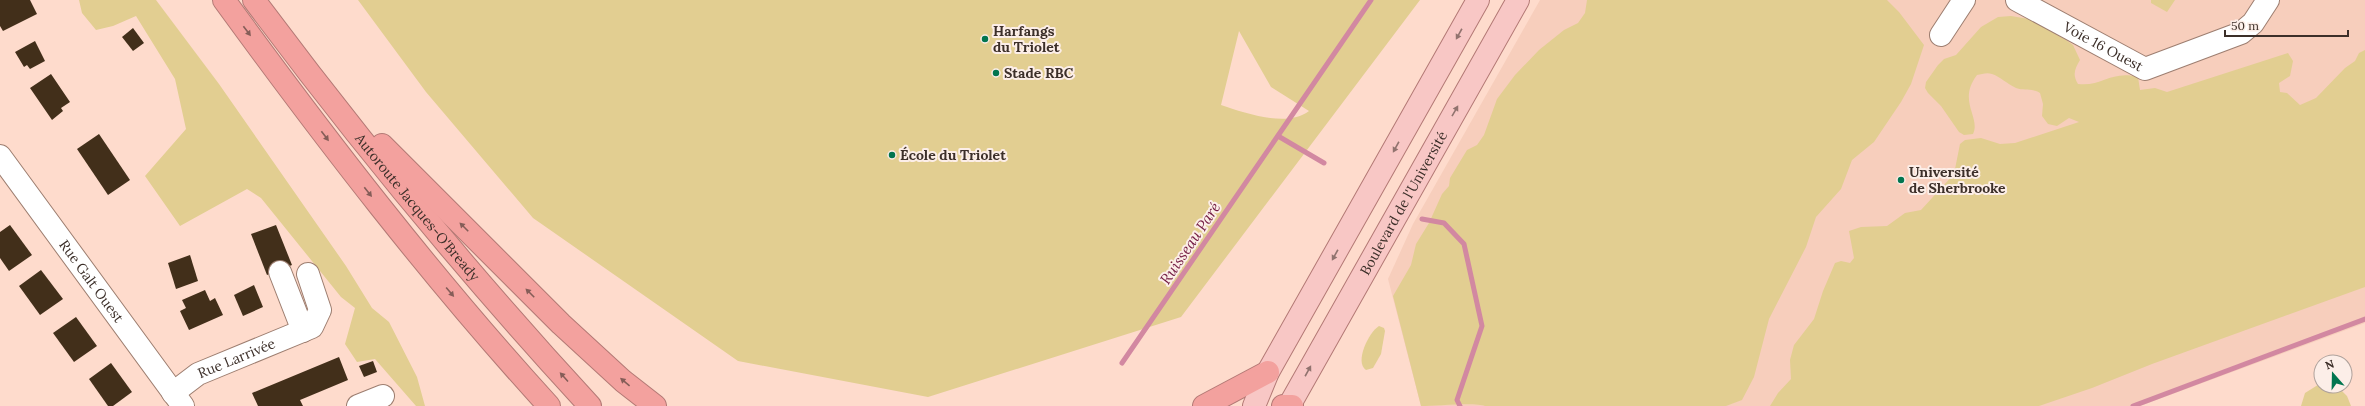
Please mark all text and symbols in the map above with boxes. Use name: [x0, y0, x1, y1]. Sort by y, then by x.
scale bar: [2225, 12, 2348, 38]
street label: Voie 16 Ouest: [2059, 17, 2147, 76]
text: 50 m: [2231, 18, 2259, 33]
place label: Harfangs du Triolet: [993, 22, 1060, 56]
one-way arrow: [242, 26, 251, 37]
one-way arrow: [1456, 28, 1463, 40]
marker: Harfangs du Triolet: [980, 34, 990, 44]
place label: Stade RBC: [1004, 64, 1074, 82]
marker: Stade RBC: [991, 68, 1001, 78]
one-way arrow: [1452, 105, 1458, 117]
street label: Boulevard de l'Université: [1356, 128, 1451, 278]
street label: Autoroute Jacques-O'Bready: [351, 129, 484, 285]
one-way arrow: [320, 130, 329, 141]
one-way arrow: [1392, 141, 1399, 153]
place label: École du Triolet: [900, 146, 1006, 164]
marker: École du Triolet: [887, 150, 897, 160]
place label: Université de Sherbrooke: [1909, 163, 2006, 197]
marker: Université de Sherbrooke: [1896, 175, 1906, 185]
one-way arrow: [363, 187, 372, 198]
water label: Ruisseau Paré: [1156, 198, 1224, 288]
one-way arrow: [459, 222, 469, 232]
street label: Rue Galt Ouest: [55, 236, 128, 326]
one-way arrow: [1331, 249, 1338, 261]
one-way arrow: [446, 287, 455, 298]
one-way arrow: [525, 288, 535, 298]
street label: Rue Larrivée: [195, 334, 278, 382]
north arrow: [2313, 354, 2353, 394]
text: N: [2323, 356, 2336, 373]
one-way arrow: [1305, 365, 1312, 376]
one-way arrow: [559, 372, 568, 382]
one-way arrow: [620, 378, 629, 387]

